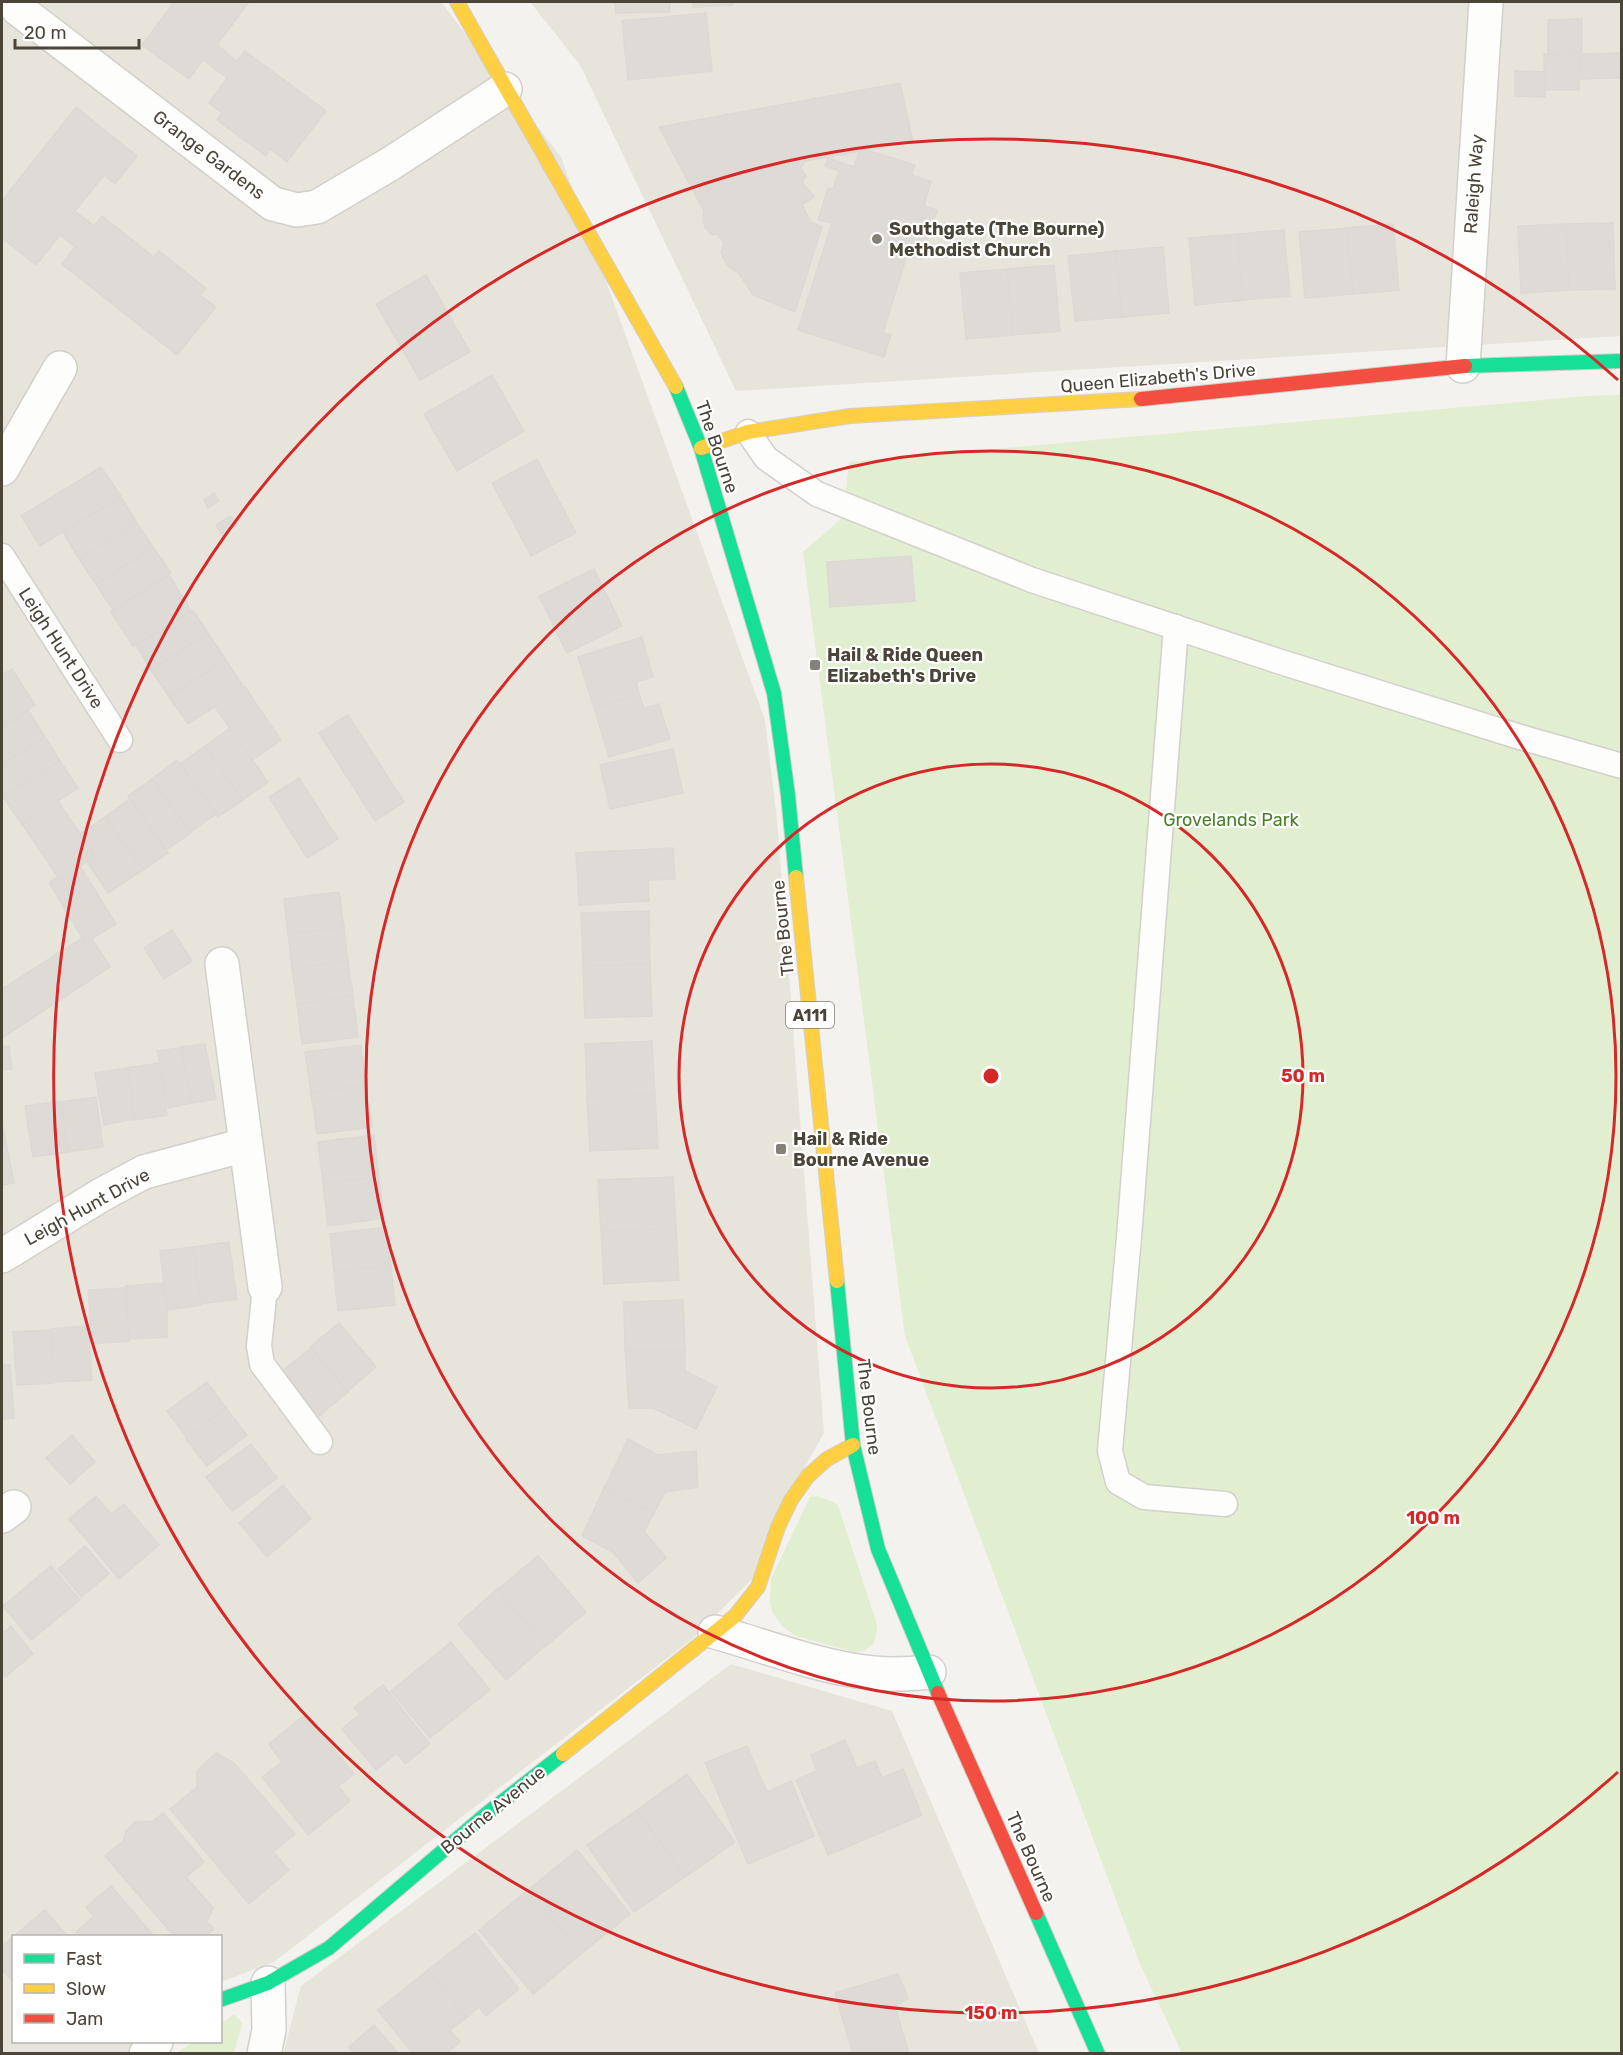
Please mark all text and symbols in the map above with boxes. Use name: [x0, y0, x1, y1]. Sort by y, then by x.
scale bar: [15, 12, 140, 50]
text: 20 m: [24, 22, 66, 44]
street label: Grange Gardens: [149, 106, 269, 204]
street label: Raleigh Way: [1460, 133, 1488, 235]
place label: Southgate (The Bourne) Methodist Church: [889, 218, 1105, 261]
marker: Southgate (The Bourne) Methodist Church: [870, 232, 884, 246]
street label: Queen Elizabeth's Drive: [1059, 359, 1257, 397]
street label: The Bourne: [691, 398, 743, 496]
street label: Leigh Hunt Drive: [14, 583, 108, 713]
place label: Hail & Ride Queen Elizabeth's Drive: [827, 644, 983, 687]
marker: Hail & Ride Queen Elizabeth's Drive: [808, 658, 822, 672]
park label: Grovelands Park: [1163, 809, 1300, 831]
street label: The Bourne: [767, 879, 799, 977]
road number: A111: [786, 1002, 834, 1028]
text: 50 m: [1281, 1065, 1325, 1087]
centre of rings: [981, 1066, 1001, 1086]
place label: Hail & Ride Bourne Avenue: [793, 1128, 929, 1171]
marker: Hail & Ride Bourne Avenue: [774, 1142, 788, 1156]
street label: Leigh Hunt Drive: [21, 1164, 153, 1250]
street label: The Bourne: [852, 1358, 886, 1456]
text: 100 m: [1406, 1507, 1460, 1529]
street label: Bourne Avenue: [436, 1761, 550, 1859]
street label: The Bourne: [1001, 1808, 1061, 1906]
legend: [12, 1935, 222, 2043]
text: Fast: [66, 1948, 102, 1970]
text: Slow: [66, 1978, 106, 2000]
text: 150 m: [964, 2002, 1018, 2024]
text: Jam: [66, 2008, 103, 2030]

